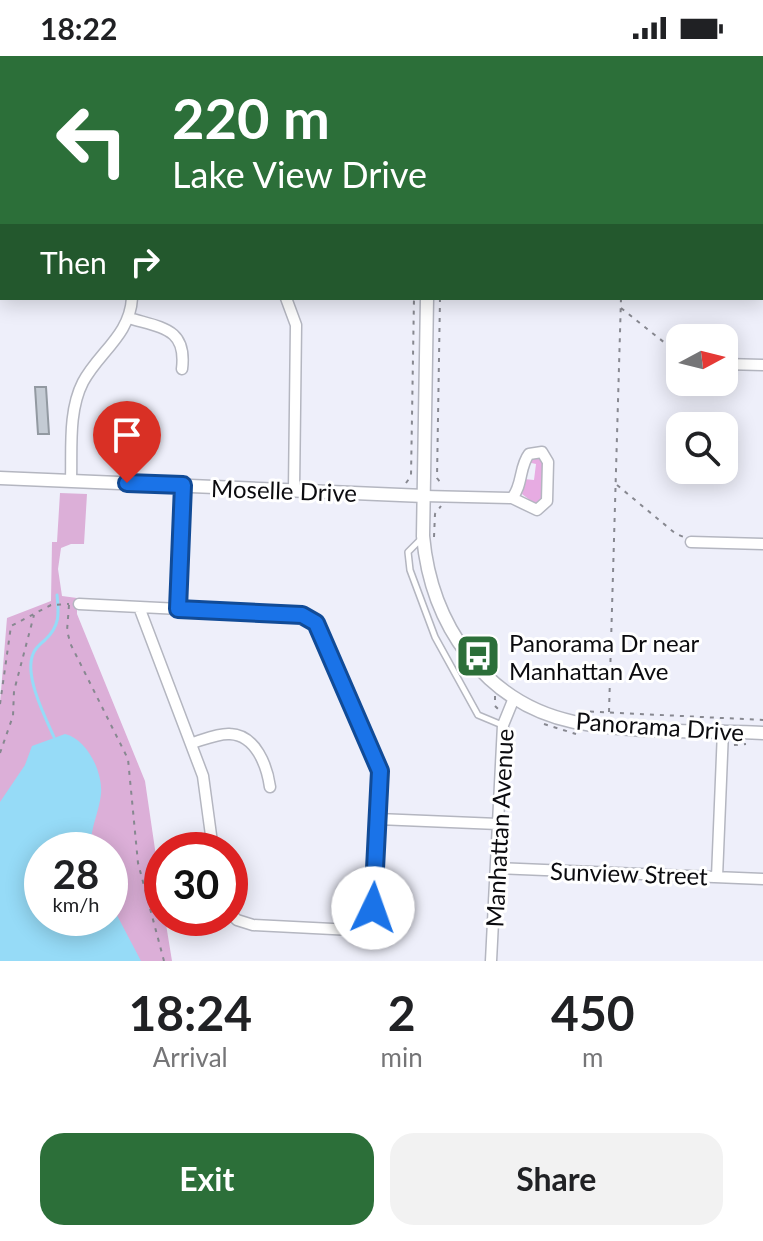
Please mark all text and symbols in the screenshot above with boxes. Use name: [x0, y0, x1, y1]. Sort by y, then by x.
text: 18:22: [40, 10, 117, 46]
text: 220 m: [172, 84, 330, 151]
icon: left: [40, 88, 144, 192]
text: Lake View Drive: [172, 152, 427, 196]
icon: right: [123, 240, 167, 284]
text: Then: [40, 244, 107, 280]
north arrow: [666, 324, 738, 396]
map controls: [666, 324, 738, 484]
pin: [93, 401, 161, 483]
button: search: [666, 412, 738, 484]
icon: arrive: [105, 413, 149, 457]
street label: Moselle Drive: [211, 473, 357, 507]
place label: Panorama Dr near Manhattan Ave: [509, 628, 700, 685]
bus stop icon: Panorama Dr near Manhattan Ave: [454, 632, 502, 680]
street label: Panorama Drive: [575, 706, 745, 746]
street label: Manhattan Avenue: [479, 728, 519, 928]
speed limit sign: 30: [144, 832, 248, 936]
text: 28: [53, 850, 99, 898]
street label: Sunview Street: [550, 856, 709, 890]
position arrow: [331, 866, 415, 950]
text: km/h: [53, 892, 99, 916]
text: 18:24: [128, 984, 252, 1041]
text: 2: [388, 984, 416, 1041]
text: 450: [551, 984, 635, 1041]
text: Arrival: [153, 1041, 228, 1073]
text: min: [381, 1041, 423, 1073]
text: m: [582, 1041, 604, 1073]
button: Exit: [40, 1133, 374, 1225]
button: Share: [390, 1133, 723, 1225]

